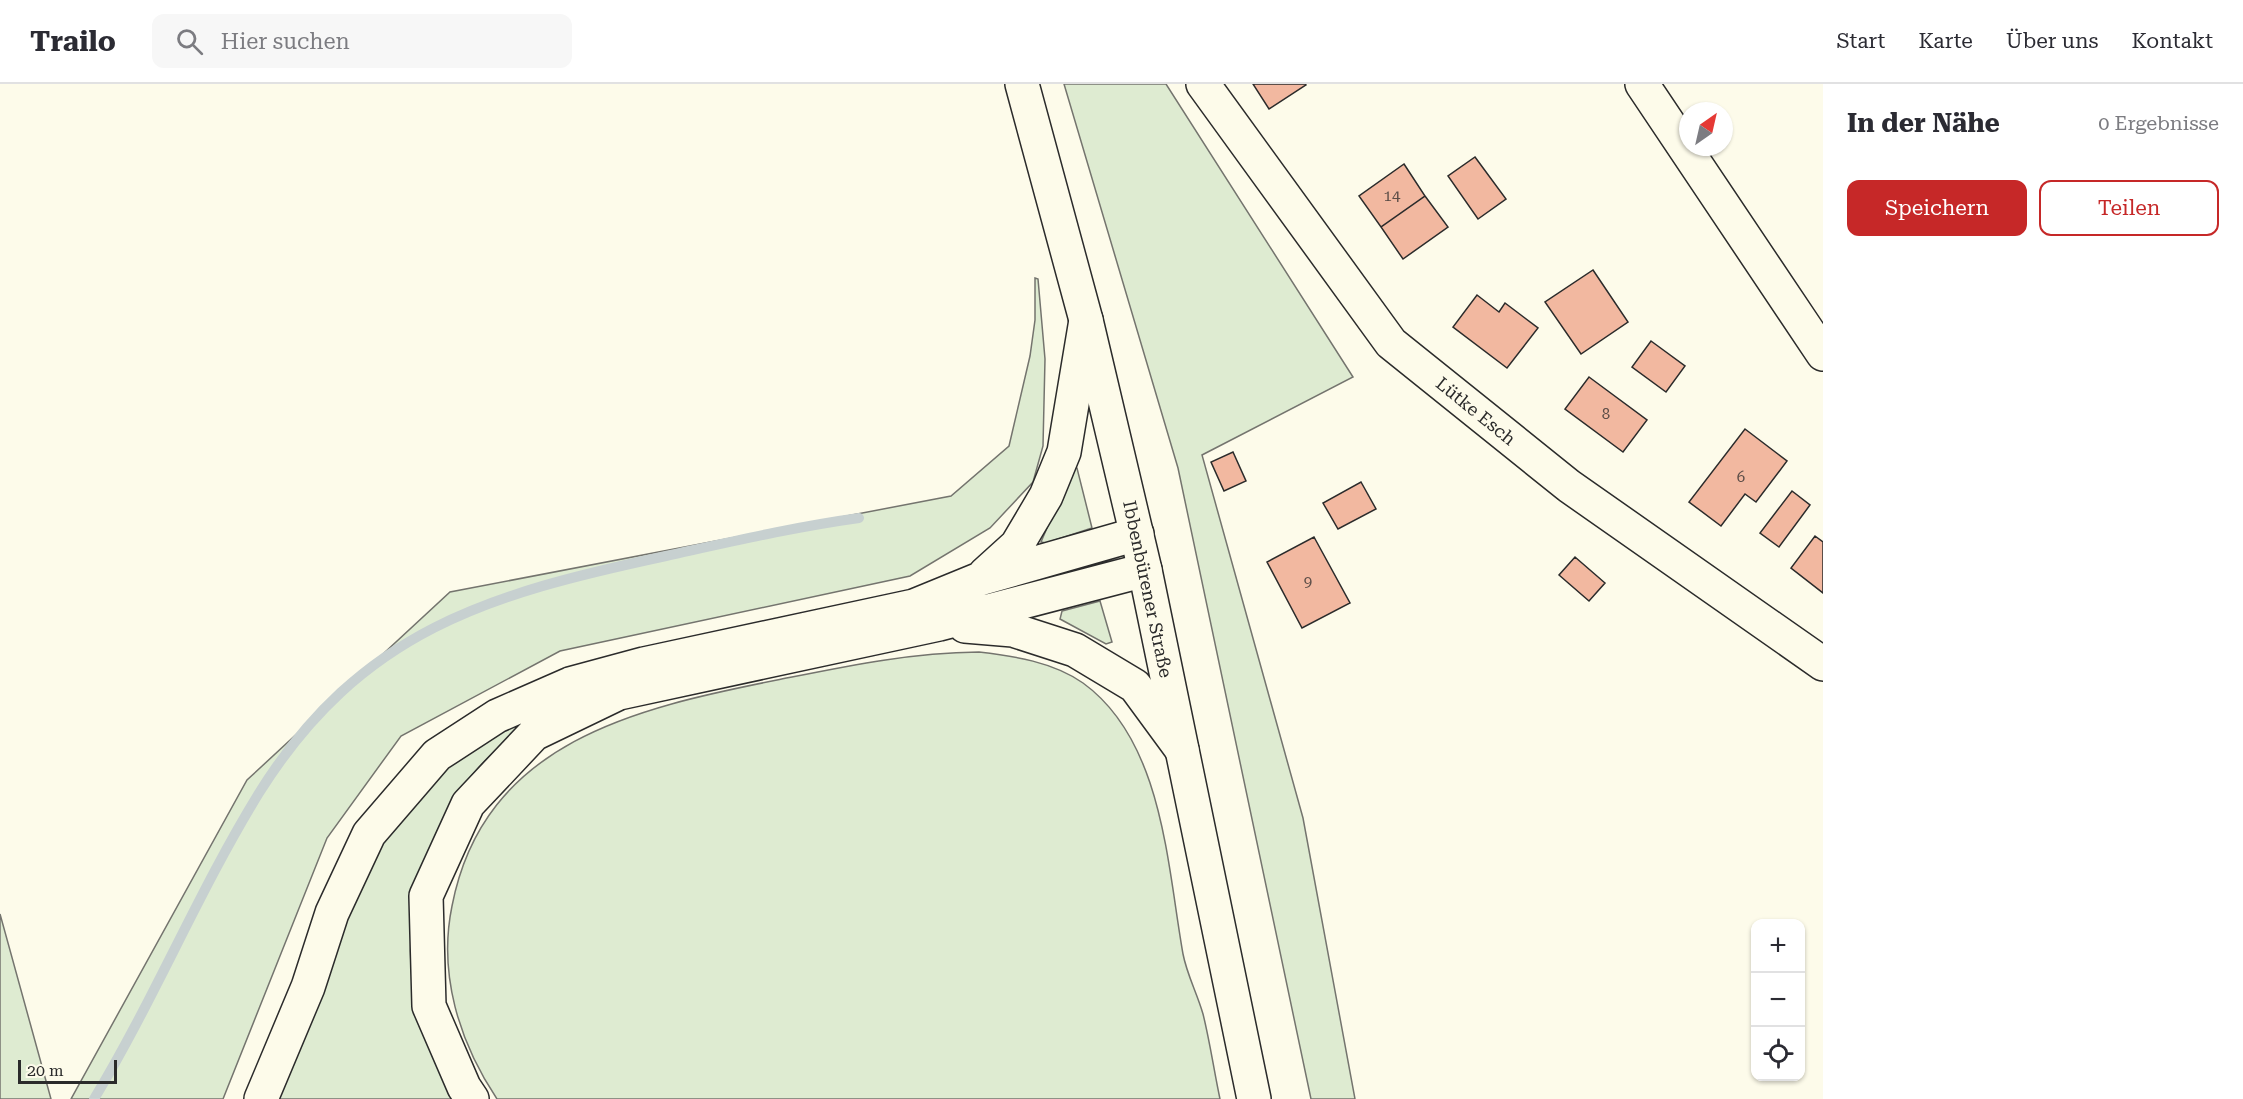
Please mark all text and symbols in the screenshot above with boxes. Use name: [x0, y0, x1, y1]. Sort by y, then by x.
search box: [152, 14, 572, 68]
text: Trailo: [30, 25, 116, 58]
icon: search: [173, 25, 206, 58]
text: Hier suchen: [221, 29, 350, 54]
text: Start: [1837, 29, 1885, 53]
text: Karte: [1918, 29, 1973, 53]
text: Über uns: [2006, 29, 2098, 53]
text: Kontakt: [2131, 29, 2213, 53]
north arrow: [1679, 102, 1733, 156]
text: In der Nähe: [1847, 108, 2000, 138]
text: 0 Ergebnisse: [2098, 111, 2219, 135]
button: Speichern: [1847, 180, 2027, 236]
button: Teilen: [2039, 180, 2219, 236]
house number: 14: [1384, 187, 1401, 205]
street label: Lütke Esch: [1432, 373, 1520, 450]
house number: 8: [1602, 405, 1610, 423]
house number: 6: [1737, 468, 1745, 486]
street label: Ibbenbürener Straße: [1119, 499, 1177, 680]
house number: 9: [1304, 573, 1312, 591]
map controls: [1751, 919, 1805, 1081]
button: +: [1751, 919, 1805, 973]
button: −: [1751, 973, 1805, 1027]
button: locate: [1751, 1027, 1805, 1081]
scale bar: [18, 1057, 117, 1084]
text: 20 m: [27, 1061, 64, 1080]

